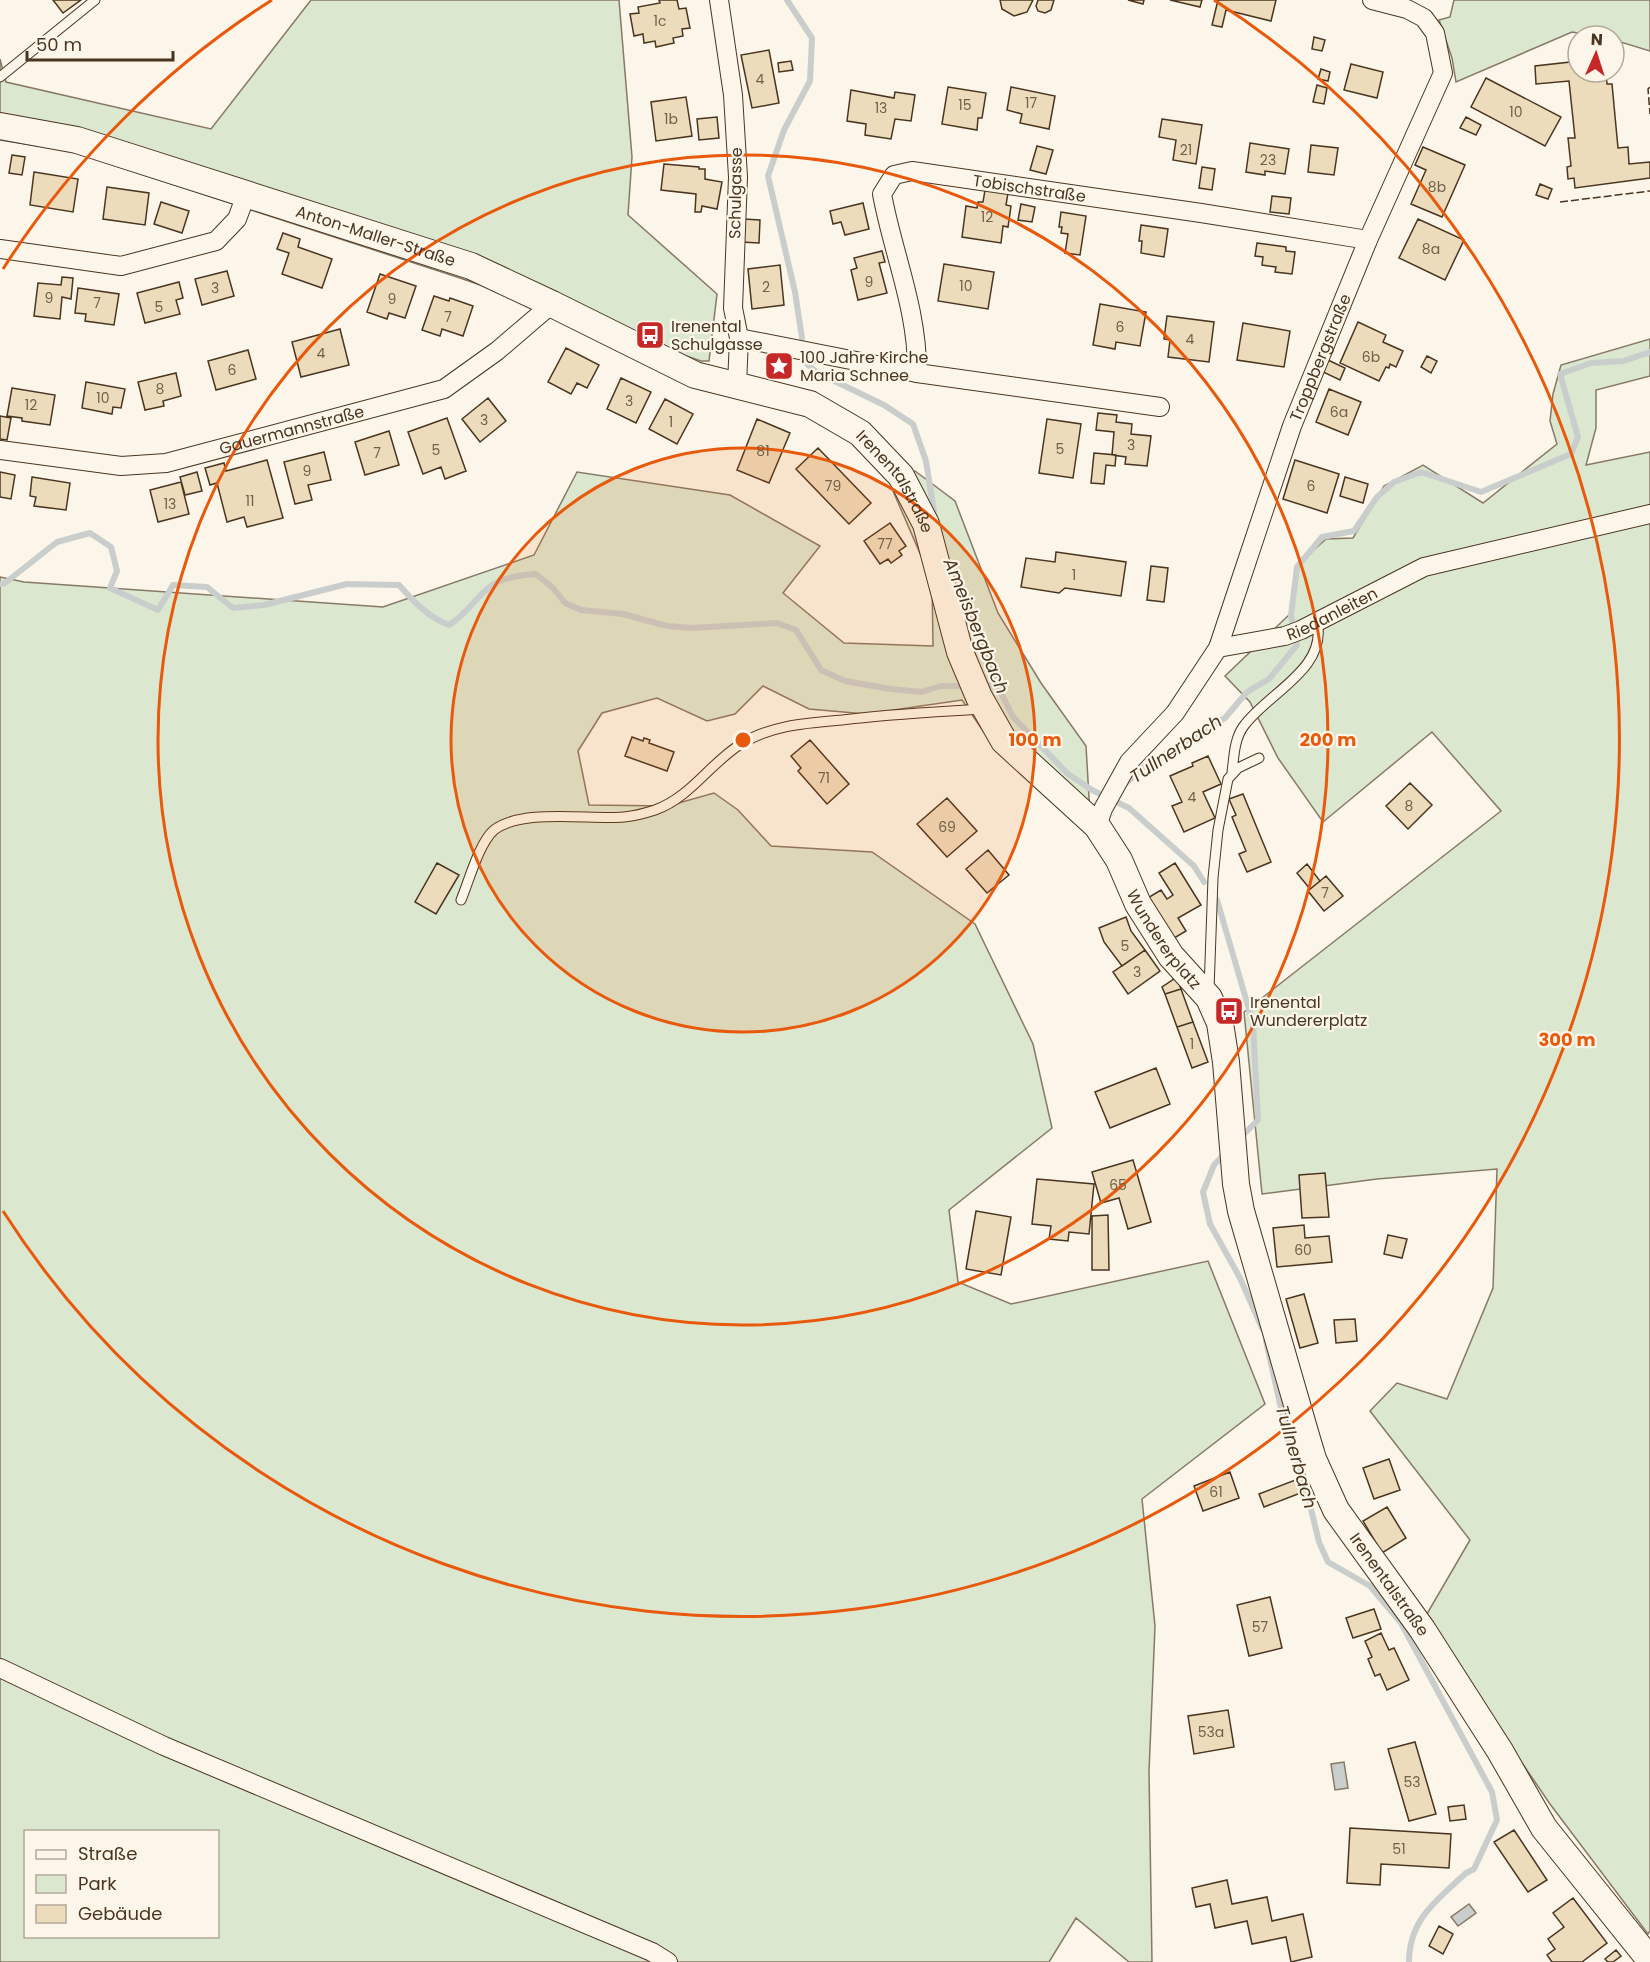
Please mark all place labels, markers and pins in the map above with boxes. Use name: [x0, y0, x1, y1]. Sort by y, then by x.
place label: Irenental Schulgasse: [671, 315, 763, 356]
bus stop icon: Irenental Schulgasse: [634, 319, 666, 351]
place label: 100 Jahre Kirche Maria Schnee: [800, 346, 929, 387]
place icon: 100 Jahre Kirche Maria Schnee: [763, 350, 795, 382]
centre of rings: [733, 730, 753, 750]
place label: Irenental Wundererplatz: [1250, 991, 1367, 1032]
bus stop icon: Irenental Wundererplatz: [1213, 995, 1245, 1027]

